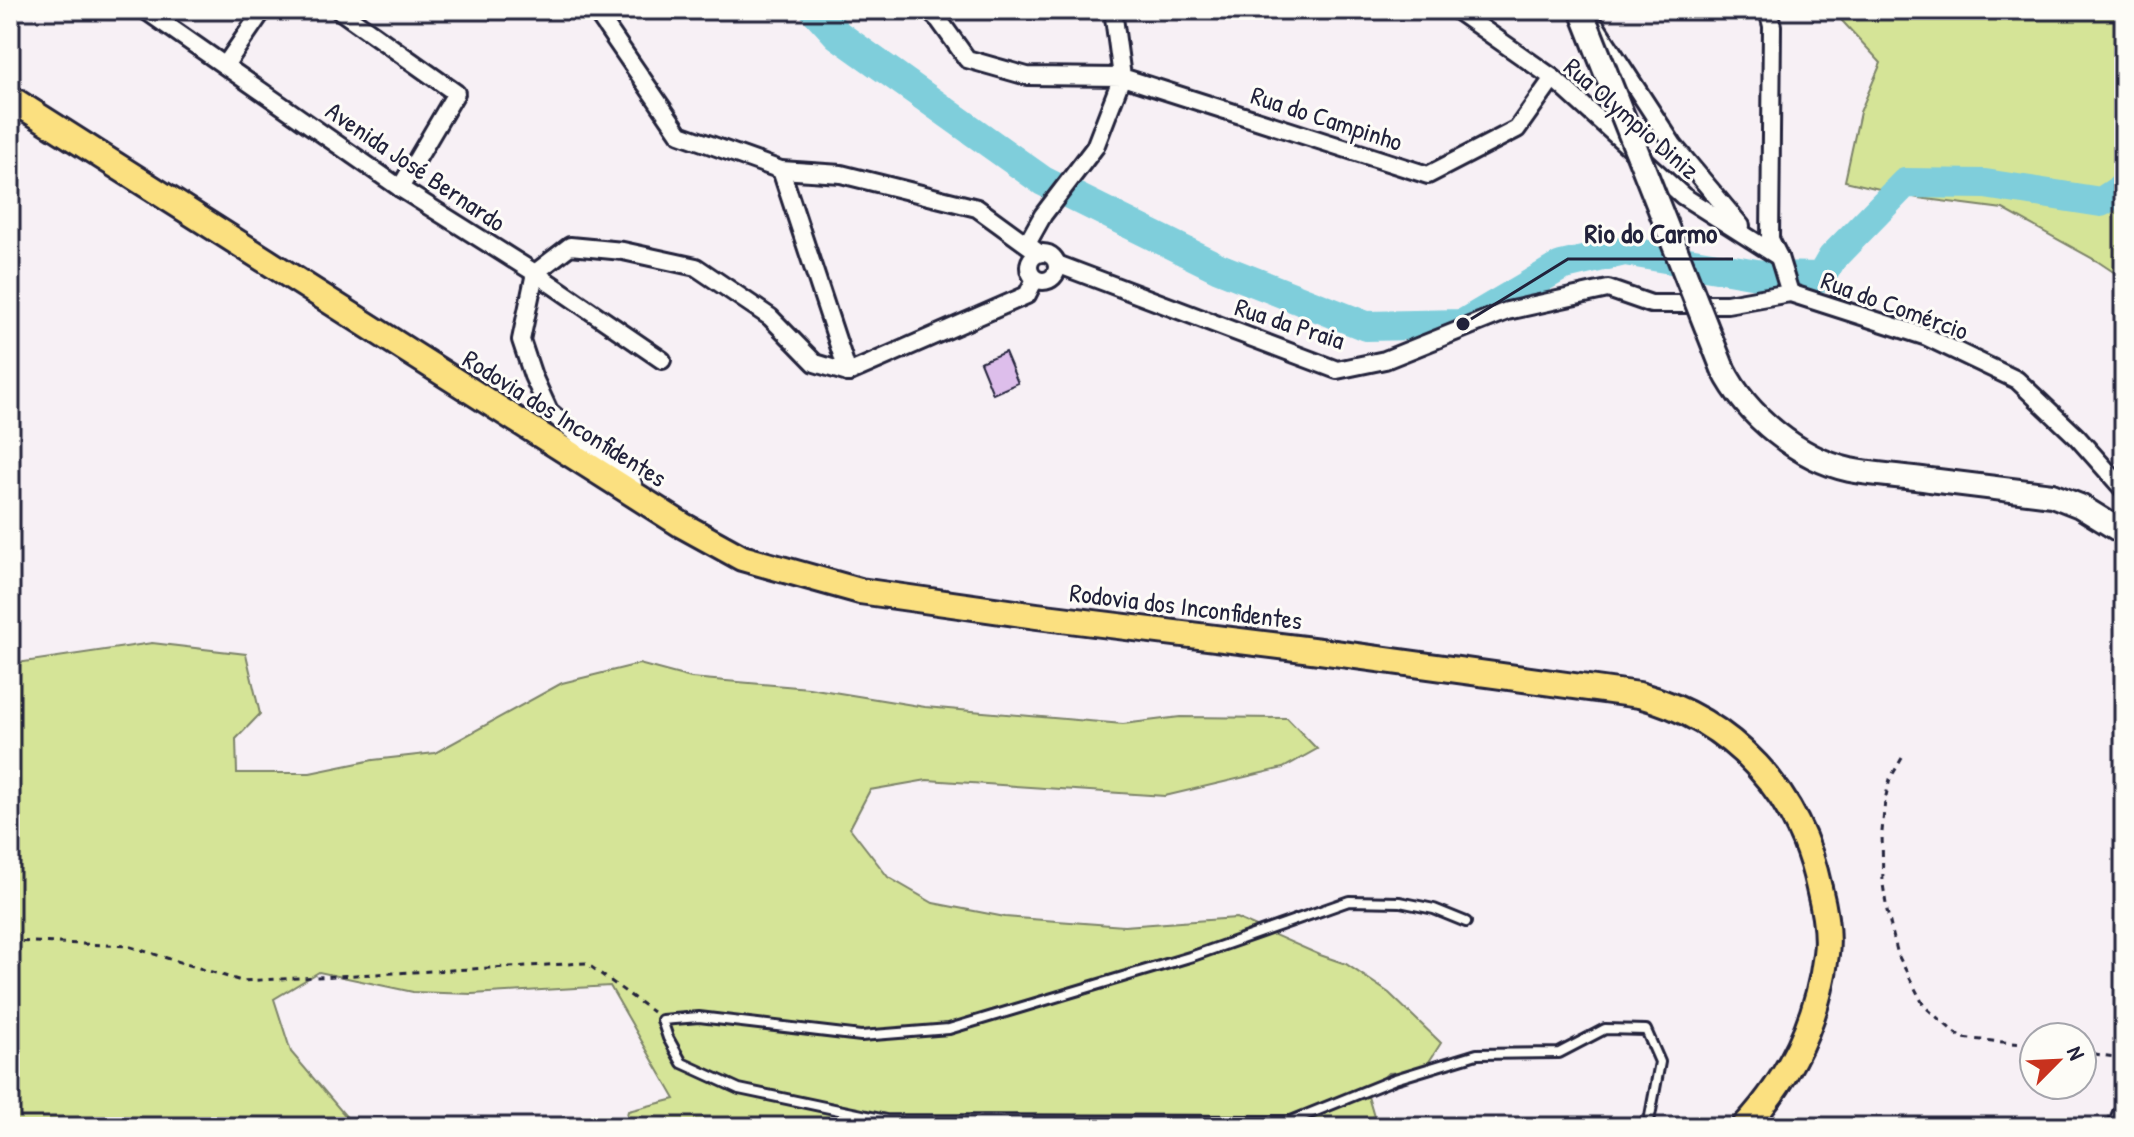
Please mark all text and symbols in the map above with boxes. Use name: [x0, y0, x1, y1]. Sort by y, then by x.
street label: Rua Olympio Diniz: [1557, 49, 1707, 187]
street label: Rua do Campinho: [1247, 77, 1407, 159]
street label: Avenida José Bernardo: [319, 93, 513, 239]
callout: Rio do Carmo: [1568, 207, 1733, 259]
text: Rio do Carmo: [1585, 214, 1718, 252]
street label: Rua do Comércio: [1817, 262, 1973, 348]
street label: Rua da Praia: [1231, 289, 1349, 357]
street label: Rodovia dos Inconfidentes: [456, 341, 674, 495]
street label: Rodovia dos Inconfidentes: [1068, 574, 1304, 638]
north arrow: [2018, 1021, 2098, 1101]
text: N: [2060, 1041, 2092, 1065]

